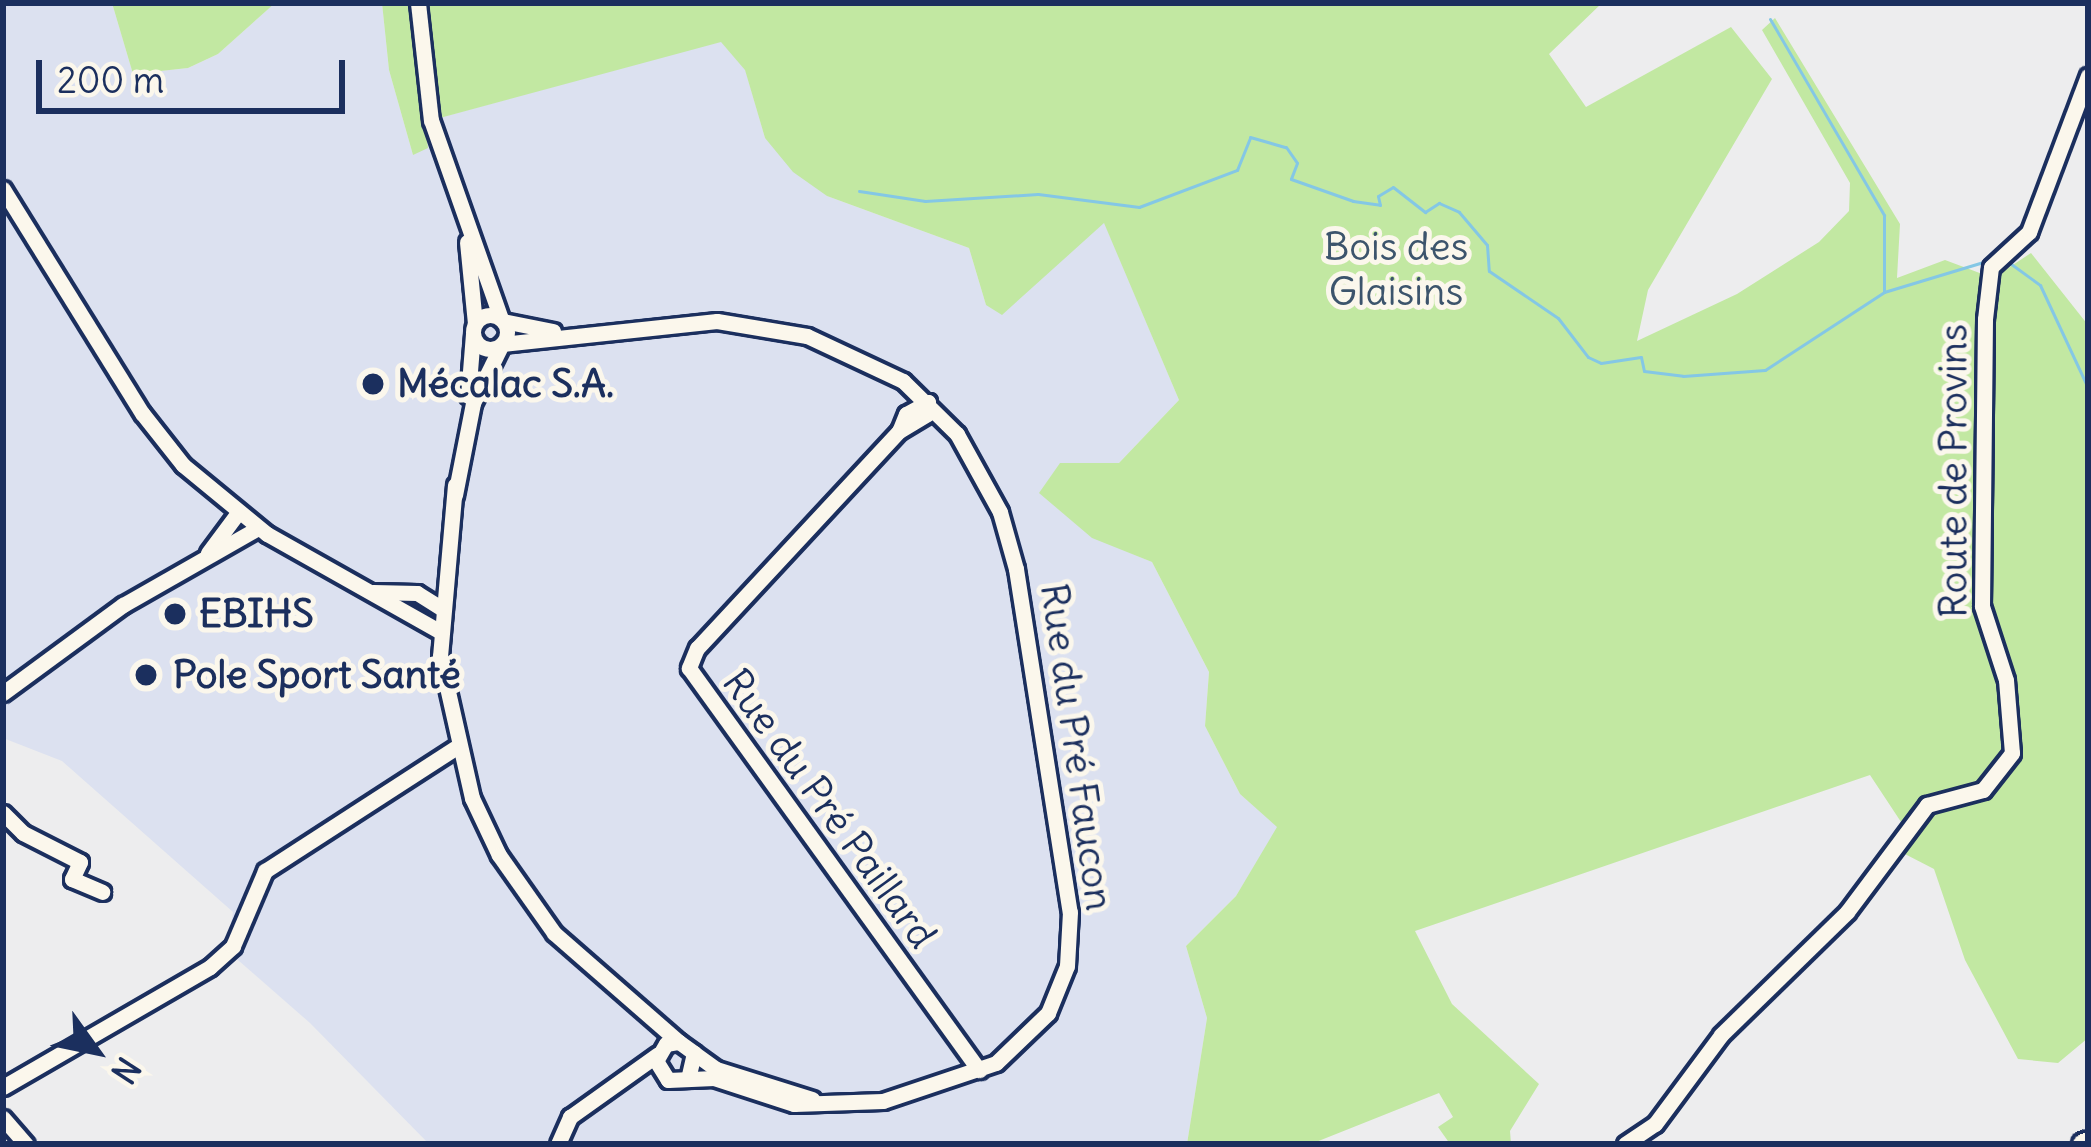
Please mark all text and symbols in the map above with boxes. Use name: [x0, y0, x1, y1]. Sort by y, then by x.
scale bar: [42, 36, 351, 110]
text: 200 m: [57, 58, 164, 103]
park label: Bois des Glaisins: [1324, 225, 1468, 316]
street label: Route de Provins: [1931, 324, 1977, 618]
place label: Mécalac S.A.: [397, 361, 614, 407]
marker: Mécalac S.A.: [360, 371, 386, 397]
street label: Rue du Pré Faucon: [1030, 580, 1122, 914]
place label: EBIHS: [199, 591, 314, 637]
marker: EBIHS: [162, 601, 188, 627]
place label: Pole Sport Santé: [173, 652, 461, 698]
marker: Pole Sport Santé: [130, 659, 162, 691]
street label: Rue du Pré Paillard: [712, 661, 946, 957]
north arrow: [36, 991, 156, 1111]
text: N: [102, 1050, 150, 1092]

